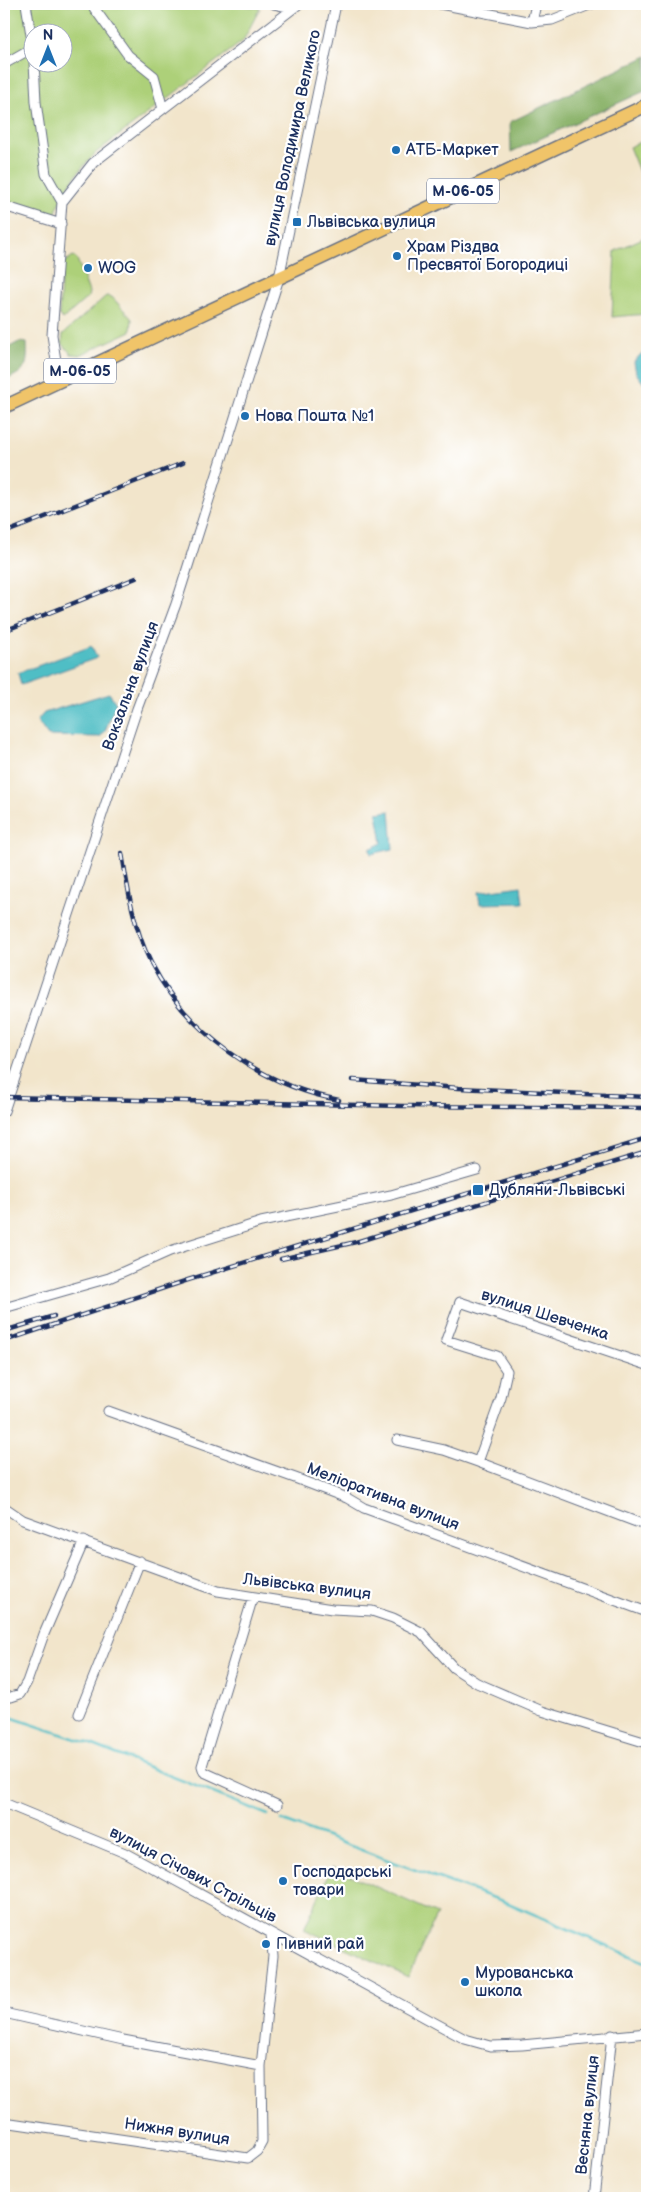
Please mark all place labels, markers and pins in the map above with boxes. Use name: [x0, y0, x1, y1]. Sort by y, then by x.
place label: АТБ-Маркет: [405, 141, 499, 160]
marker: АТБ-Маркет: [390, 144, 402, 156]
place label: Львівська вулиця: [306, 213, 436, 232]
marker: Львівська вулиця: [291, 216, 303, 228]
place label: Храм Різдва Пресвятої Богородиці: [407, 238, 568, 275]
marker: Храм Різдва Пресвятої Богородиці: [391, 250, 403, 262]
place label: WOG: [98, 259, 136, 278]
marker: WOG: [82, 262, 94, 274]
place label: Нова Пошта №1: [255, 407, 374, 426]
marker: Нова Пошта №1: [239, 410, 251, 422]
place label: Дубляни-Львівські: [489, 1181, 625, 1200]
marker: Дубляни-Львівські: [471, 1183, 485, 1197]
place label: Господарські товари: [293, 1863, 392, 1900]
marker: Господарські товари: [277, 1875, 289, 1887]
place label: Пивний рай: [276, 1935, 364, 1954]
marker: Пивний рай: [260, 1938, 272, 1950]
place label: Мурованська школа: [475, 1964, 574, 2001]
marker: Мурованська школа: [459, 1976, 471, 1988]

